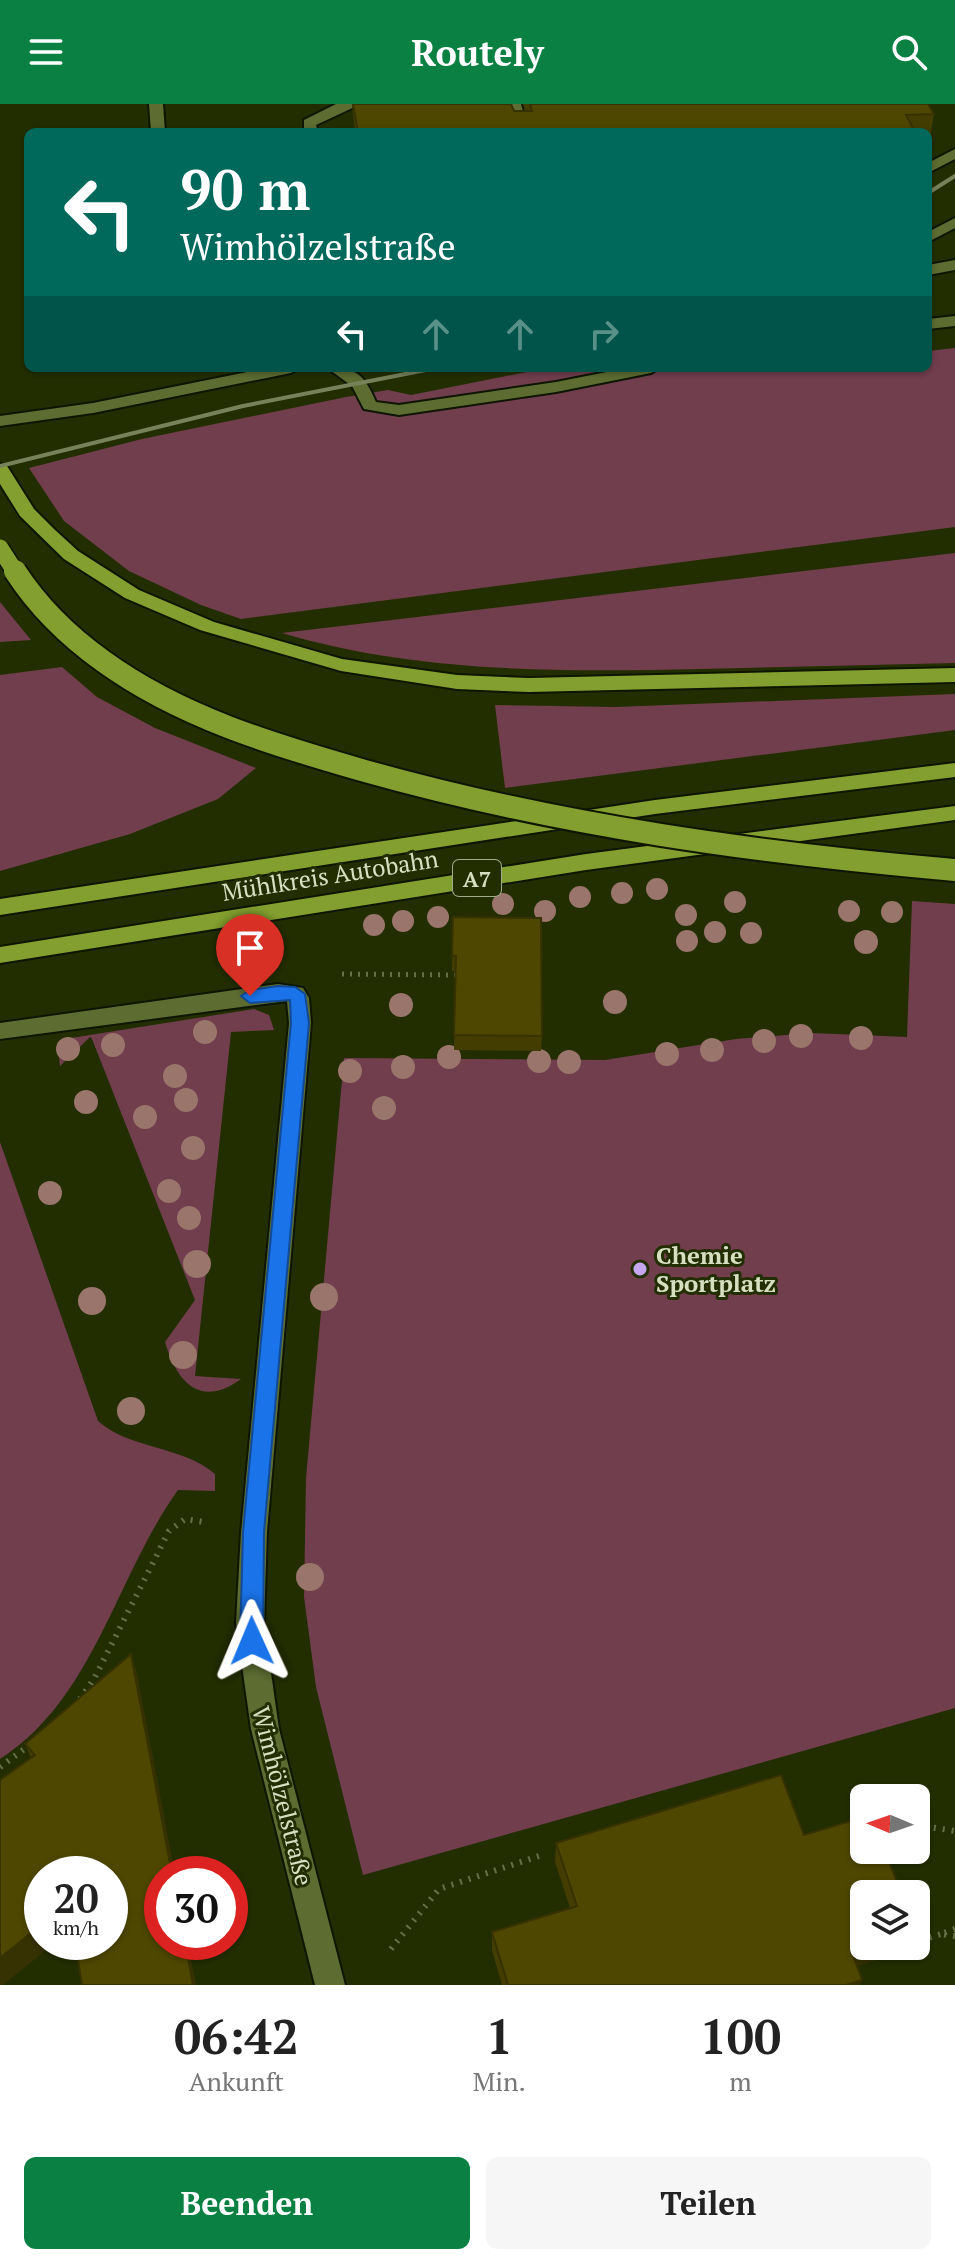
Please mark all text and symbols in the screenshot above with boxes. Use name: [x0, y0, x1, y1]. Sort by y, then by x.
text: Routely: [411, 29, 544, 76]
icon: menu: [24, 30, 68, 74]
icon: search: [887, 30, 931, 74]
text: 90 m: [180, 152, 310, 226]
icon: left: [48, 160, 152, 264]
text: Wimhölzelstraße: [180, 223, 456, 270]
icon: left: [330, 312, 374, 356]
icon: ahead: [414, 312, 458, 356]
icon: ahead: [498, 312, 542, 356]
icon: right: [582, 312, 626, 356]
street label: Mühlkreis Autobahn: [220, 842, 440, 908]
road number: A7: [453, 860, 501, 896]
pin: [216, 914, 284, 996]
icon: arrive: [228, 926, 272, 970]
place label: Chemie Sportplatz: [656, 1239, 776, 1299]
marker: Chemie Sportplatz: [631, 1260, 649, 1278]
position arrow: [210, 1599, 294, 1683]
street label: Wimhölzelstraße: [245, 1703, 321, 1889]
north arrow: [850, 1784, 930, 1864]
map controls: [850, 1784, 930, 1960]
speed limit sign: 30: [144, 1856, 248, 1960]
text: 20: [53, 1871, 99, 1924]
button: layers: [850, 1880, 930, 1960]
text: km/h: [53, 1914, 99, 1941]
text: 06:42: [174, 2004, 299, 2068]
text: 1: [486, 2004, 513, 2068]
text: 100: [700, 2004, 781, 2068]
text: Ankunft: [189, 2064, 284, 2098]
text: Min.: [473, 2064, 526, 2098]
text: m: [729, 2064, 752, 2098]
button: Beenden: [24, 2157, 470, 2249]
button: Teilen: [486, 2157, 931, 2249]

